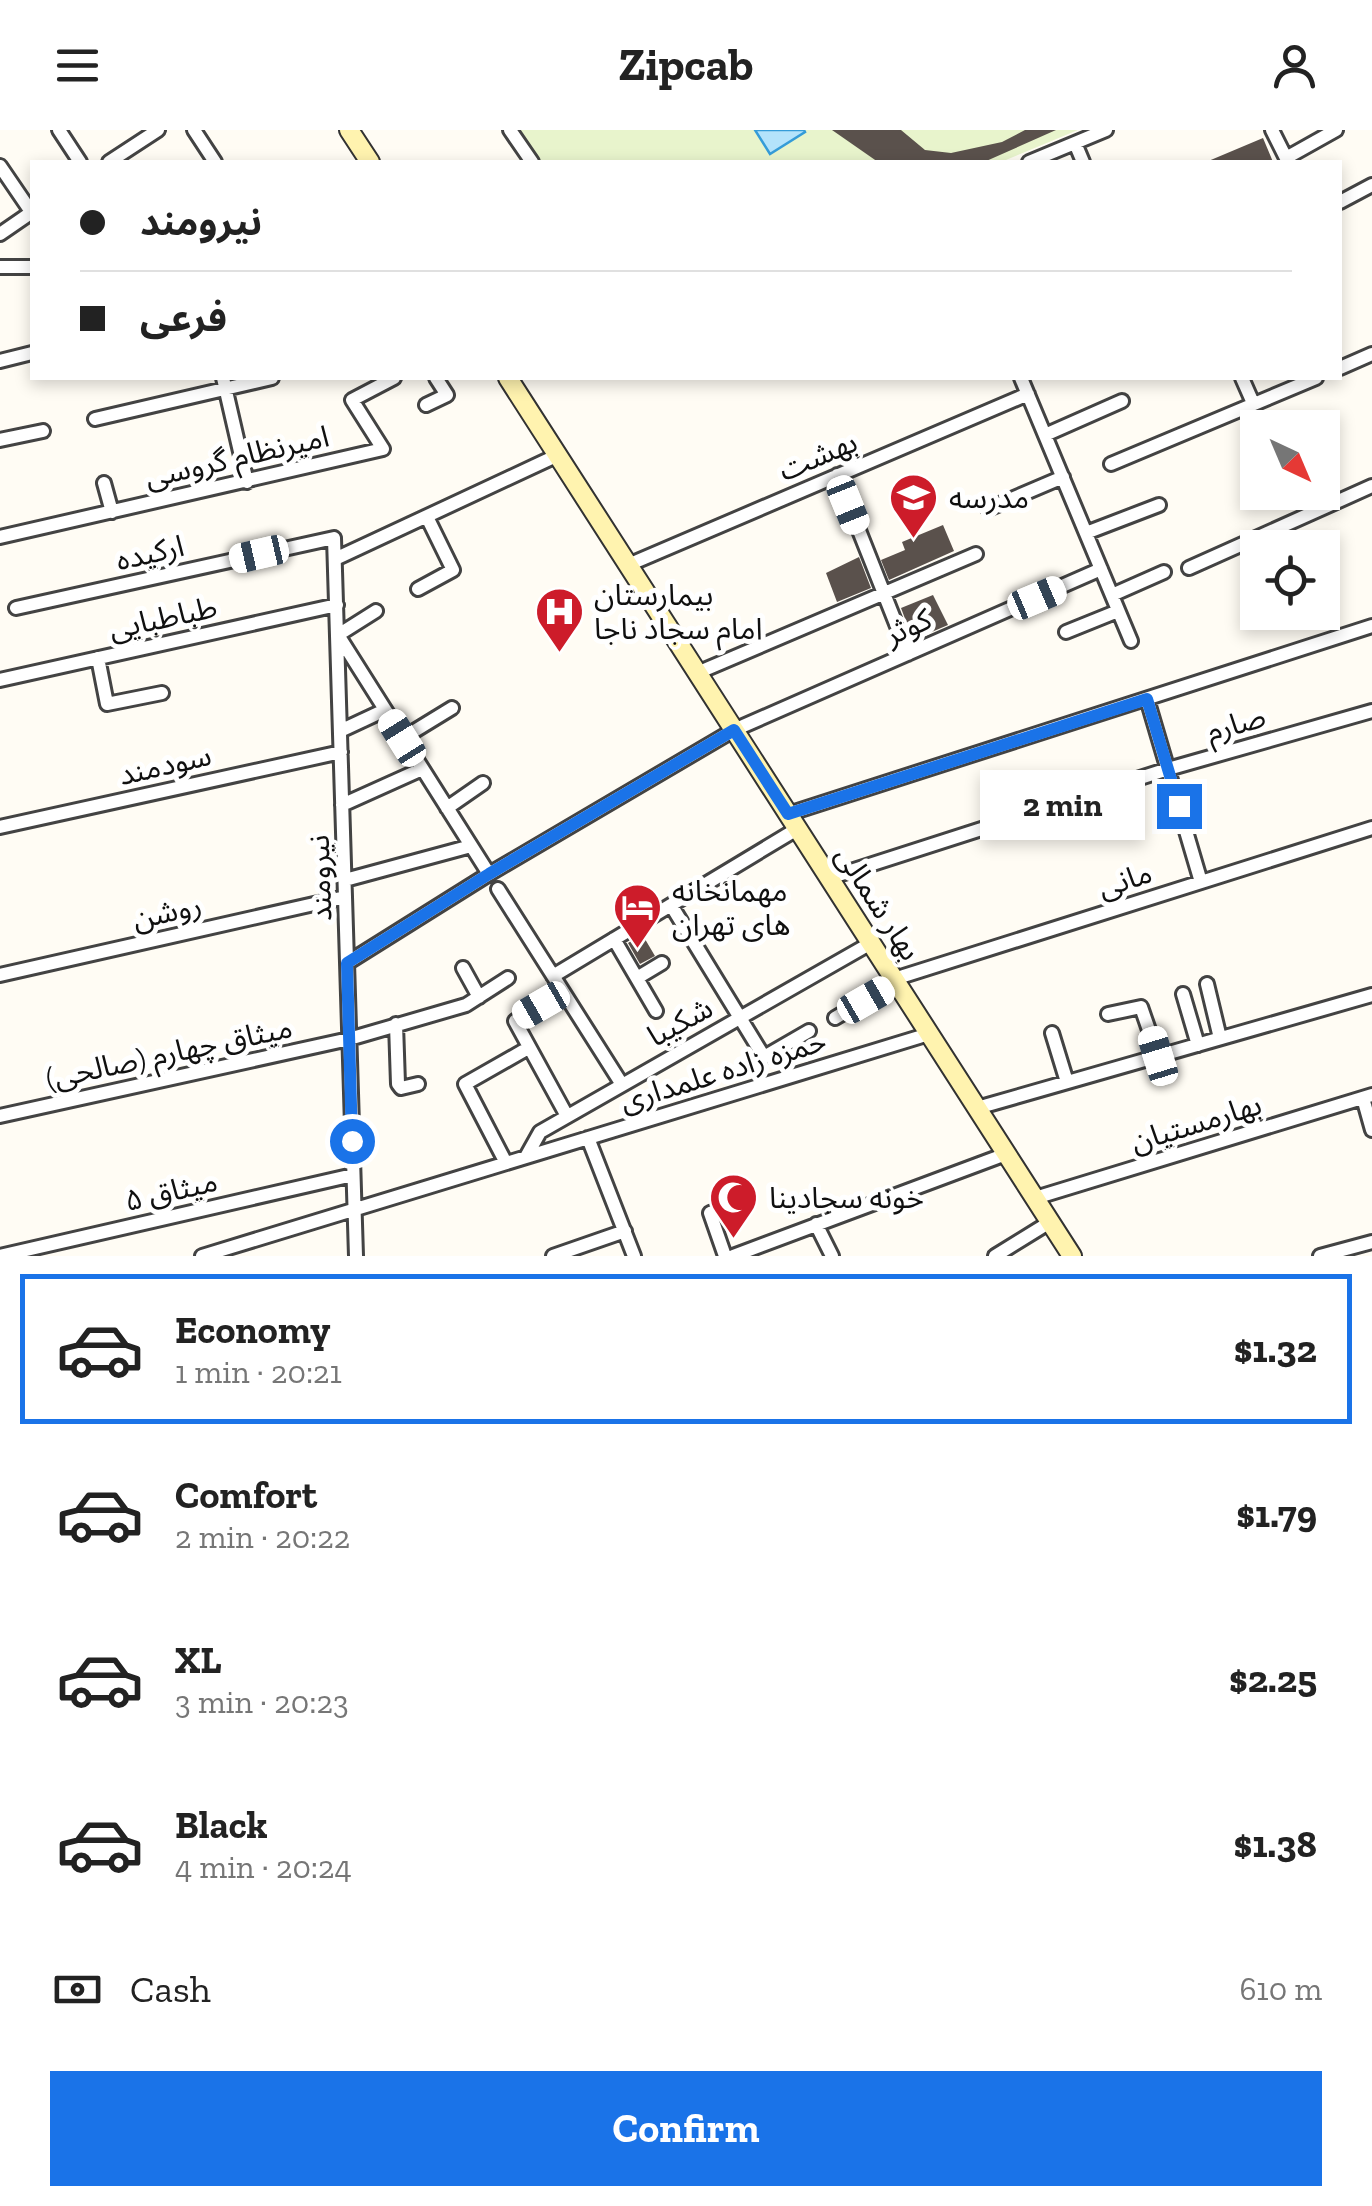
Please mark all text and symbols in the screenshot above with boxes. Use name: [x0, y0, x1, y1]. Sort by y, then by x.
icon: menu: [50, 38, 105, 93]
text: Zipcab: [619, 38, 753, 92]
icon: person: [1267, 38, 1322, 93]
text: نیرومند: [140, 199, 262, 245]
text: فرعی: [140, 295, 227, 341]
north arrow: [1240, 410, 1340, 510]
map controls: [1240, 410, 1340, 630]
street label: امیرنظام گروسی: [141, 418, 333, 500]
street label: بهشت: [773, 423, 863, 489]
car: [823, 472, 873, 538]
school or university icon: مدرسه: [888, 472, 940, 540]
place label: مدرسه: [949, 480, 1029, 516]
street label: ارکیده: [113, 528, 187, 578]
button: locate: [1240, 530, 1340, 630]
car: [226, 533, 292, 575]
car: [1004, 572, 1070, 624]
place label: بیمارستان امام سجاد ناجا: [594, 577, 763, 651]
hospital icon: بیمارستان امام سجاد ناجا: [533, 586, 585, 654]
street label: طباطبایی: [106, 589, 220, 647]
street label: کوثر: [878, 601, 938, 653]
street label: صارم: [1202, 698, 1271, 753]
car: [373, 705, 431, 771]
street label: سودمند: [115, 737, 215, 793]
callout: 2 min: [979, 771, 1144, 841]
route end: [1157, 784, 1202, 829]
text: 2 min: [1023, 786, 1102, 824]
street label: نیرومند: [301, 834, 339, 922]
street label: بهار شمالی: [828, 839, 928, 967]
street label: مانی: [1093, 854, 1157, 906]
place label: مهمانخانه های تهران: [672, 873, 791, 943]
hotel icon: مهمانخانه های تهران: [611, 882, 663, 950]
street label: روشن: [129, 887, 205, 937]
car: [833, 972, 899, 1028]
car: [508, 977, 574, 1033]
street label: شکیبا: [641, 990, 719, 1054]
street label: میثاق چهارم (صالحی): [43, 1009, 296, 1101]
street label: حمزه زاده علمداری: [616, 1023, 830, 1119]
car: [1135, 1023, 1181, 1089]
street label: بهارمستیان: [1126, 1086, 1266, 1160]
route start: [330, 1119, 375, 1164]
street label: میثاق ۵: [121, 1163, 221, 1219]
mosque icon: خونه سجادینا: [708, 1172, 760, 1240]
place label: خونه سجادینا: [769, 1180, 924, 1216]
icon: car: [55, 1304, 145, 1394]
text: Economy: [175, 1307, 330, 1353]
text: $1.32: [1234, 1326, 1317, 1372]
text: 1 min · 20:21: [175, 1353, 342, 1391]
icon: car: [55, 1469, 145, 1559]
text: Comfort: [175, 1472, 317, 1518]
text: $1.79: [1236, 1491, 1317, 1537]
text: 2 min · 20:22: [175, 1518, 350, 1556]
icon: car: [55, 1634, 145, 1724]
text: XL: [175, 1637, 222, 1683]
text: $2.25: [1229, 1656, 1317, 1702]
text: 3 min · 20:23: [175, 1683, 349, 1721]
icon: car: [55, 1799, 145, 1889]
text: Black: [175, 1802, 268, 1848]
text: $1.38: [1234, 1821, 1317, 1867]
text: 4 min · 20:24: [175, 1848, 352, 1886]
icon: cash: [50, 1962, 105, 2017]
text: Cash: [130, 1966, 211, 2012]
text: 610 m: [1239, 1970, 1322, 2008]
button: Confirm: [50, 2071, 1322, 2186]

